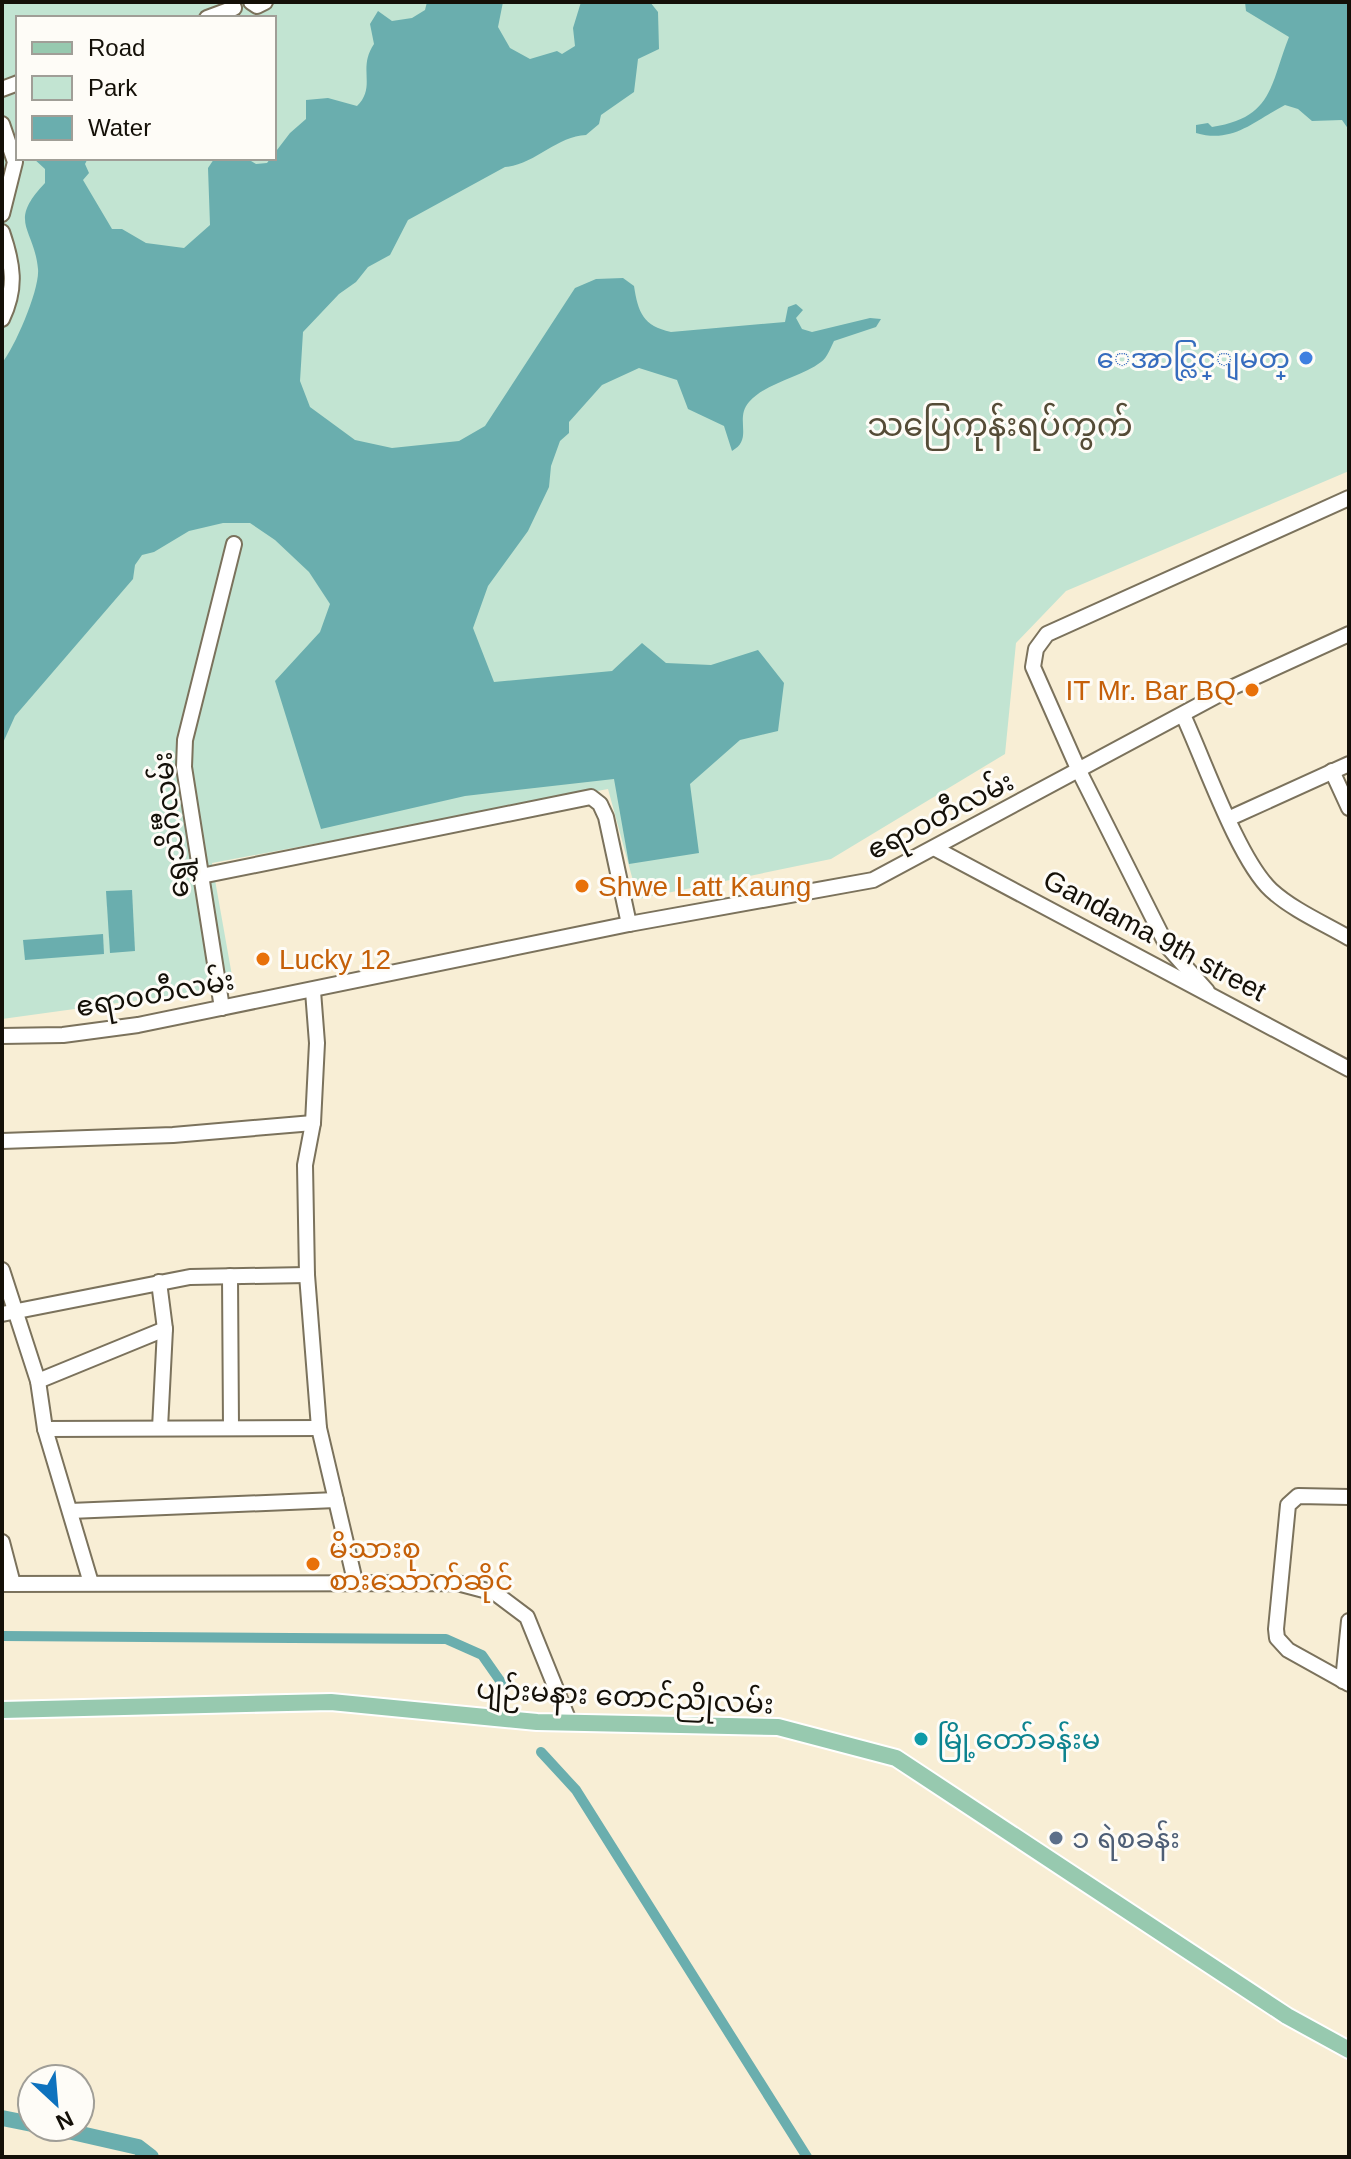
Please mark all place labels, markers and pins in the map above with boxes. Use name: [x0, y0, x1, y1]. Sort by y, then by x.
place label: ေအာင္လြင္ျမတ္: [1096, 340, 1290, 381]
marker: ေအာင္လြင္ျမတ္: [1297, 349, 1315, 367]
place label: IT Mr. Bar BQ: [1065, 675, 1236, 706]
marker: IT Mr. Bar BQ: [1243, 681, 1261, 699]
place label: Shwe Latt Kaung: [598, 871, 811, 902]
marker: Shwe Latt Kaung: [573, 877, 591, 895]
place label: Lucky 12: [279, 944, 391, 975]
marker: Lucky 12: [254, 950, 272, 968]
place label: မိသားစု စားသောက်ဆိုင်: [329, 1531, 513, 1603]
marker: မိသားစု စားသောက်ဆိုင်: [304, 1555, 322, 1573]
place label: မြို့တော်ခန်းမ: [937, 1721, 1101, 1762]
marker: မြို့တော်ခန်းမ: [912, 1730, 930, 1748]
place label: ၁ ရဲစခန်း: [1072, 1820, 1180, 1861]
marker: ၁ ရဲစခန်း: [1047, 1829, 1065, 1847]

